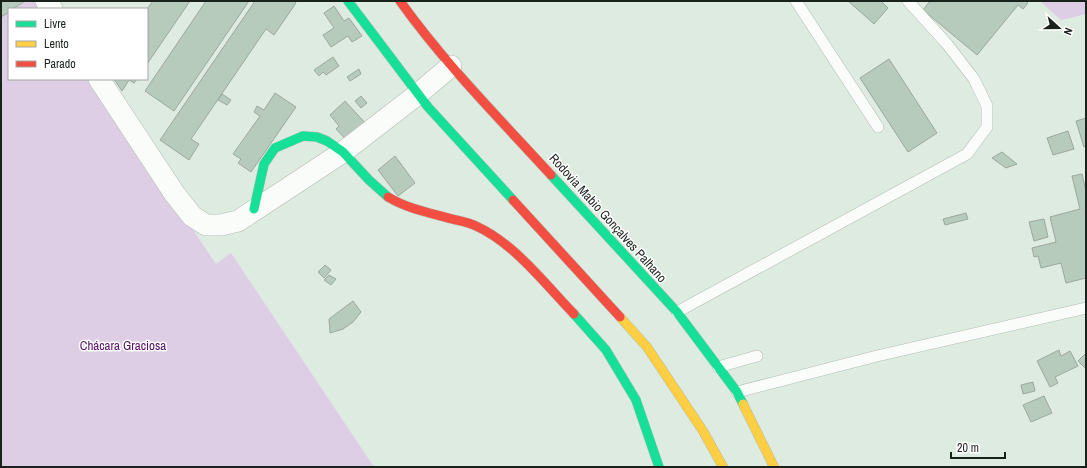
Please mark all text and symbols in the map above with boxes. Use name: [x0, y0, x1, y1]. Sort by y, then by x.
legend: [8, 8, 148, 80]
north arrow: [1039, 8, 1079, 48]
text: Livre: [44, 16, 66, 32]
text: N: [1061, 26, 1076, 37]
text: Lento: [44, 36, 69, 52]
text: Parado: [44, 56, 76, 72]
street label: Rodovia Mabio Gonçalves Palhano: [546, 150, 670, 286]
park label: Chácara Graciosa: [80, 337, 166, 354]
scale bar: [951, 434, 1005, 460]
text: 20 m: [957, 440, 979, 456]

